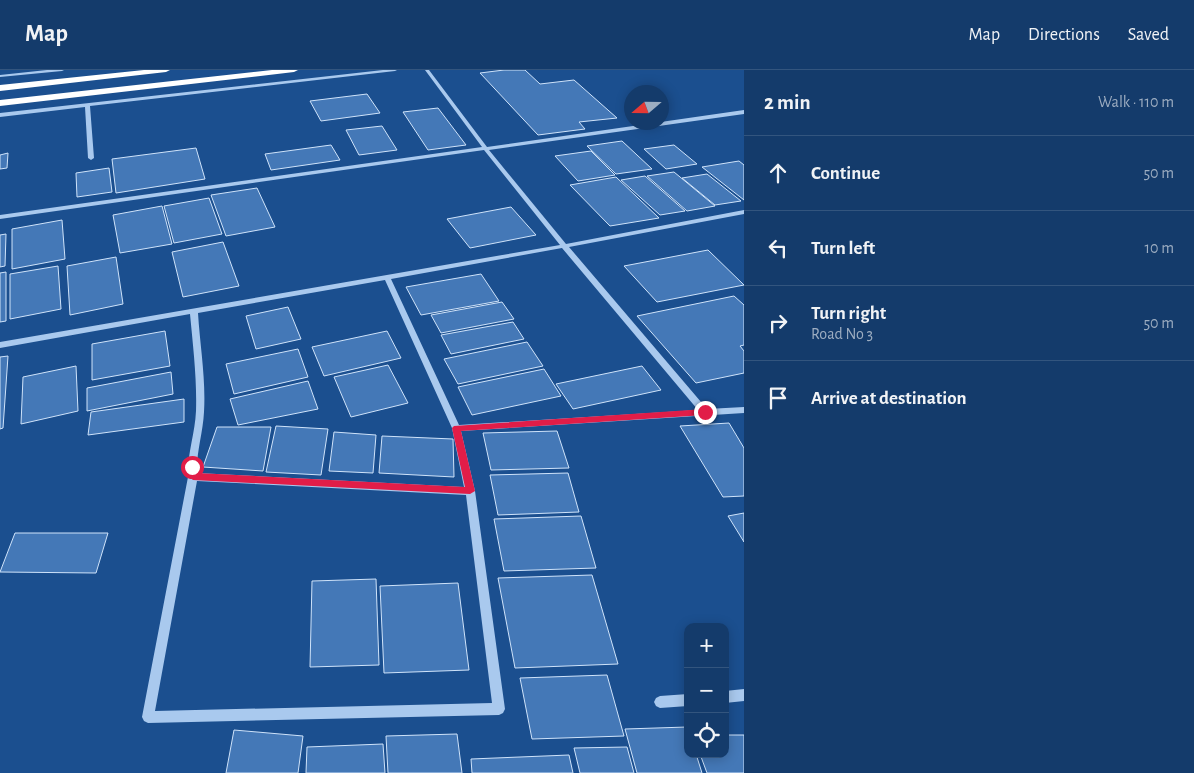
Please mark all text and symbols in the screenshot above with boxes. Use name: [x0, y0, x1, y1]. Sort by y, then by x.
text: Map: [25, 22, 68, 46]
text: Map: [969, 26, 1000, 44]
text: Directions: [1028, 26, 1100, 44]
text: Saved: [1128, 26, 1169, 44]
north arrow: [624, 85, 669, 130]
text: 2 min: [764, 92, 811, 113]
text: Walk · 110 m: [1098, 94, 1174, 110]
icon: ahead: [764, 159, 792, 187]
text: Continue: [811, 164, 880, 183]
text: 50 m: [1143, 165, 1174, 181]
icon: left: [764, 234, 792, 262]
text: Turn left: [811, 239, 875, 258]
text: 10 m: [1145, 240, 1174, 256]
text: Turn right: [811, 304, 886, 323]
icon: right: [764, 309, 792, 337]
text: 50 m: [1143, 315, 1174, 331]
text: Road No 3: [811, 326, 873, 342]
icon: arrive: [764, 384, 792, 412]
text: Arrive at destination: [811, 389, 967, 408]
route end: [694, 401, 717, 424]
route start: [181, 456, 204, 479]
map controls: [684, 623, 729, 758]
button: +: [684, 623, 729, 668]
button: −: [684, 668, 729, 713]
button: locate: [684, 713, 729, 758]

